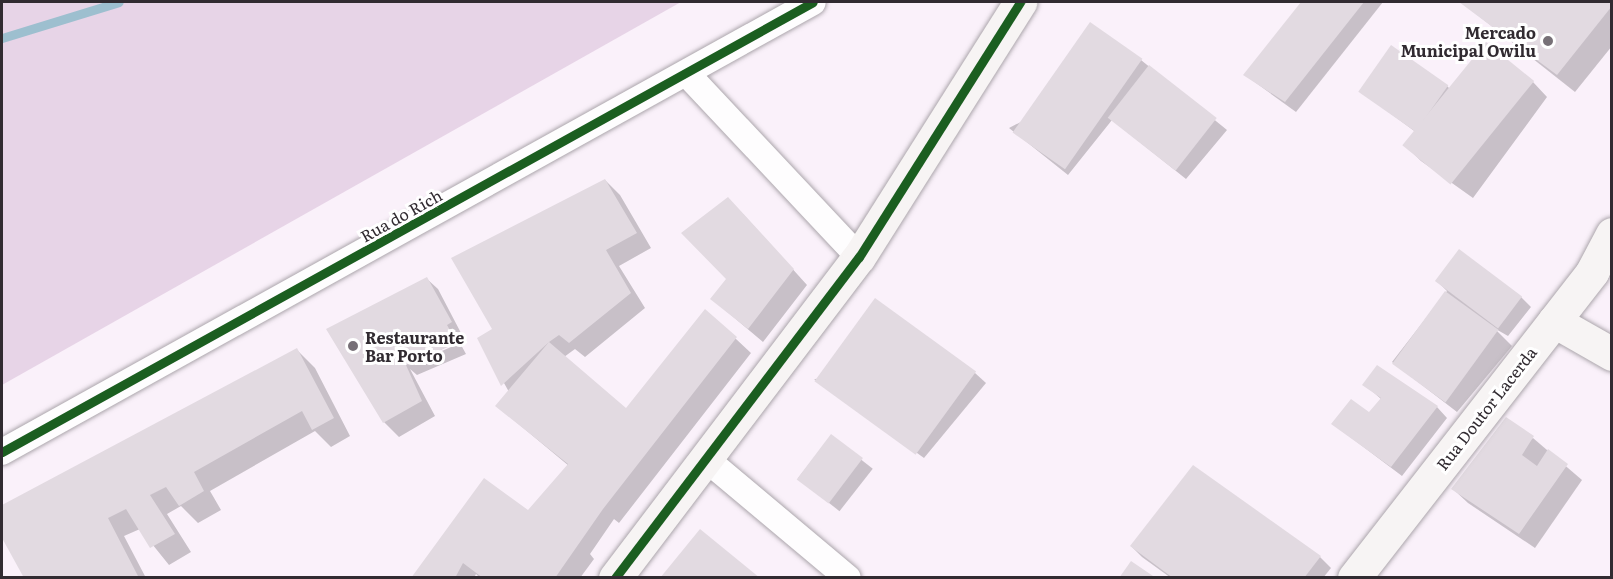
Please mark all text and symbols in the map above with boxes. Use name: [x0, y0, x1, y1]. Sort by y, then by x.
place label: Mercado Municipal Owilu: [1401, 22, 1536, 60]
marker: Mercado Municipal Owilu: [1541, 34, 1555, 48]
street label: Rua do Rich: [357, 185, 445, 245]
place label: Restaurante Bar Porto: [365, 327, 464, 365]
marker: Restaurante Bar Porto: [346, 339, 360, 353]
street label: Rua Doutor Lacerda: [1432, 343, 1540, 473]

